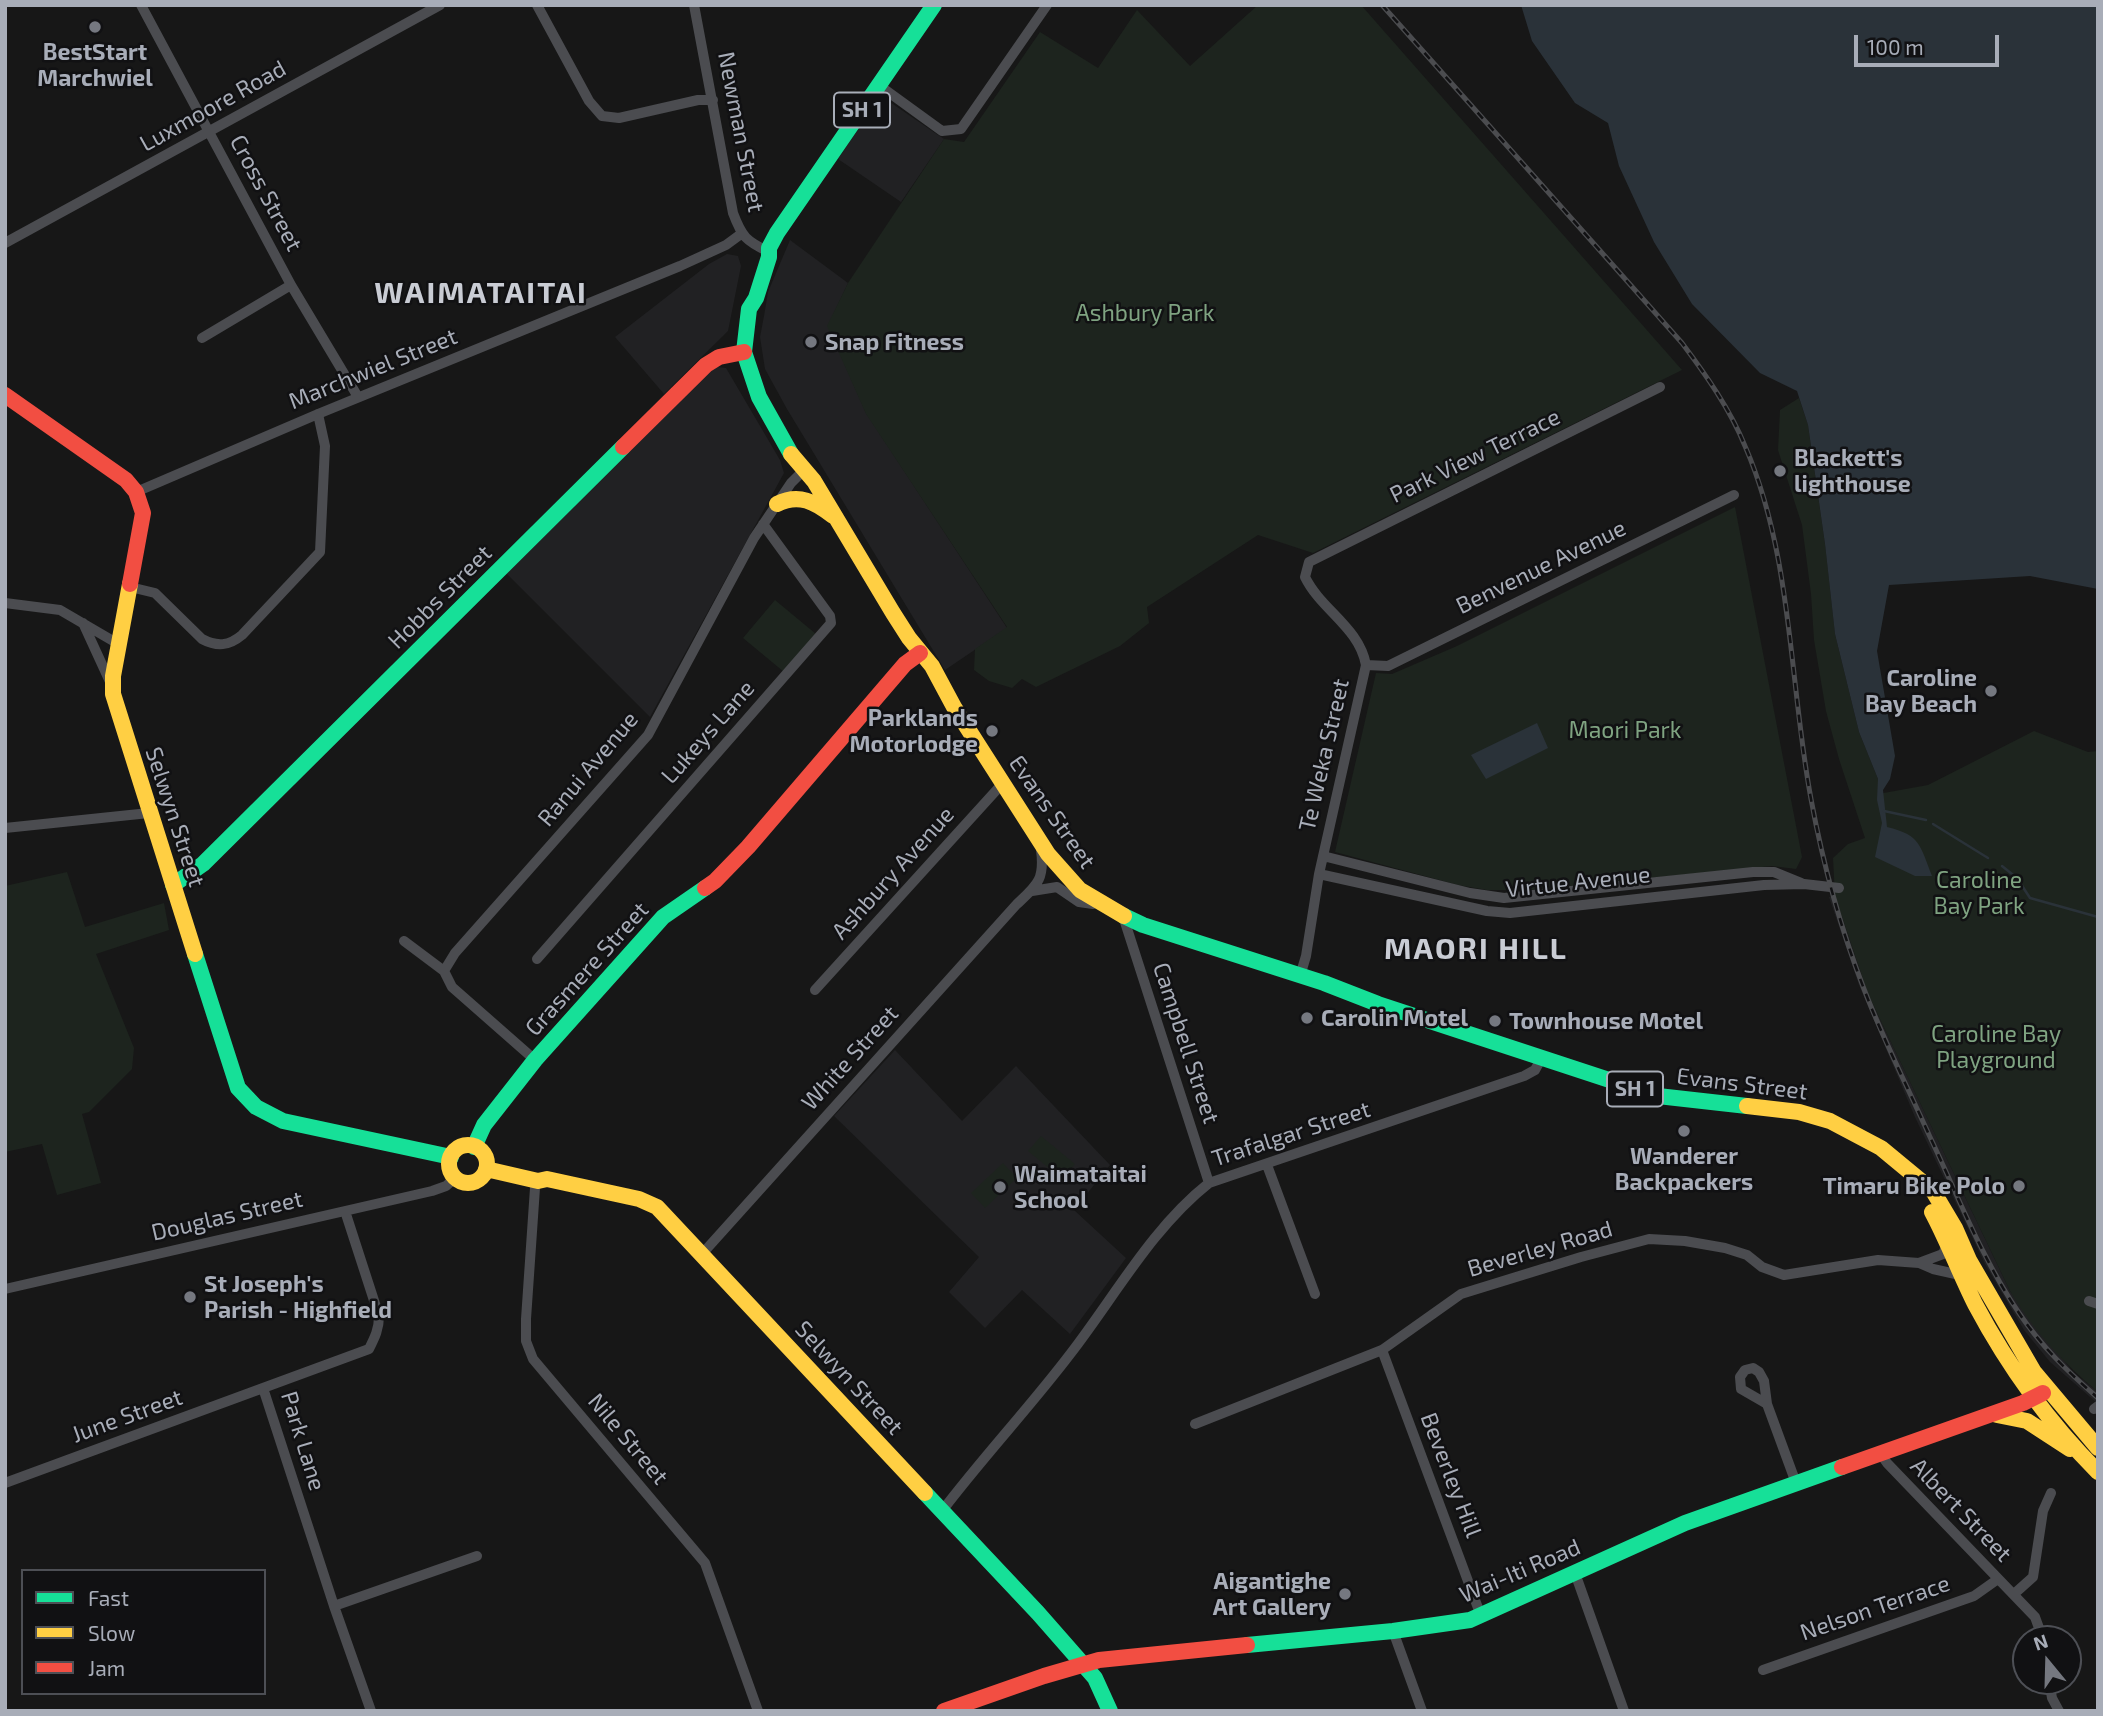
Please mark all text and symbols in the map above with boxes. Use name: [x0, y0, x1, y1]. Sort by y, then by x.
marker: BestStart Marchwiel: [87, 19, 103, 35]
scale bar: [1858, 21, 2003, 65]
text: 100 m: [1867, 34, 1924, 59]
place label: BestStart Marchwiel: [37, 38, 153, 92]
street label: Newman Street: [712, 50, 770, 214]
street label: Luxmoore Road: [135, 54, 291, 158]
road number: SH 1: [834, 92, 890, 128]
street label: Cross Street: [224, 130, 308, 256]
district label: WAIMATAITAI: [376, 275, 586, 311]
park label: Ashbury Park: [1075, 299, 1215, 327]
street label: Marchwiel Street: [285, 323, 461, 415]
place label: Snap Fitness: [825, 328, 964, 356]
marker: Snap Fitness: [803, 334, 819, 350]
street label: Park View Terrace: [1385, 403, 1565, 509]
place label: Blackett's lighthouse: [1794, 444, 1911, 498]
marker: Blackett's lighthouse: [1772, 463, 1788, 479]
street label: Benvenue Avenue: [1452, 514, 1630, 620]
street label: Hobbs Street: [382, 539, 498, 655]
place label: Caroline Bay Beach: [1865, 664, 1977, 718]
street label: Lukeys Lane: [656, 675, 760, 789]
street label: Te Weka Street: [1293, 676, 1355, 834]
marker: Caroline Bay Beach: [1983, 683, 1999, 699]
place label: Parklands Motorlodge: [850, 704, 978, 758]
street label: Ranui Avenue: [532, 706, 644, 832]
park label: Maori Park: [1569, 716, 1681, 744]
marker: Parklands Motorlodge: [984, 723, 1000, 739]
street label: Selwyn Street: [139, 744, 211, 890]
street label: Evans Street: [1003, 750, 1101, 874]
street label: Ashbury Avenue: [826, 801, 960, 945]
street label: Virtue Avenue: [1504, 861, 1652, 903]
park label: Caroline Bay Park: [1933, 866, 2025, 920]
street label: Grasmere Street: [520, 896, 654, 1042]
district label: MAORI HILL: [1385, 931, 1567, 967]
street label: Campbell Street: [1147, 959, 1225, 1127]
street label: White Street: [796, 1000, 904, 1116]
place label: Carolin Motel: [1321, 1004, 1468, 1032]
place label: Townhouse Motel: [1509, 1007, 1703, 1035]
marker: Carolin Motel: [1299, 1010, 1315, 1026]
marker: Townhouse Motel: [1487, 1013, 1503, 1029]
park label: Caroline Bay Playground: [1931, 1020, 2061, 1074]
street label: Evans Street: [1675, 1062, 1809, 1106]
road number: SH 1: [1607, 1072, 1663, 1106]
street label: Trafalgar Street: [1208, 1095, 1374, 1173]
marker: Wanderer Backpackers: [1676, 1123, 1692, 1139]
place label: Wanderer Backpackers: [1615, 1142, 1753, 1196]
place label: Waimataitai School: [1014, 1160, 1147, 1214]
place label: Timaru Bike Polo: [1823, 1172, 2005, 1200]
marker: Timaru Bike Polo: [2011, 1178, 2027, 1194]
marker: Waimataitai School: [992, 1179, 1008, 1195]
street label: Douglas Street: [149, 1185, 305, 1247]
street label: Beverley Road: [1464, 1215, 1616, 1283]
place label: St Joseph's Parish - Highfield: [204, 1270, 392, 1324]
marker: St Joseph's Parish - Highfield: [182, 1289, 198, 1305]
street label: Selwyn Street: [789, 1315, 909, 1441]
street label: June Street: [68, 1383, 186, 1449]
street label: Park Lane: [275, 1388, 331, 1494]
street label: Nile Street: [582, 1388, 674, 1490]
street label: Beverley Hill: [1415, 1409, 1487, 1541]
street label: Albert Street: [1905, 1452, 2017, 1568]
street label: Wai-Iti Road: [1455, 1533, 1585, 1609]
place label: Aigantighe Art Gallery: [1213, 1567, 1331, 1621]
legend: [21, 1569, 266, 1695]
street label: Nelson Terrace: [1797, 1570, 1953, 1646]
text: Fast: [88, 1585, 129, 1610]
marker: Aigantighe Art Gallery: [1337, 1586, 1353, 1602]
text: Slow: [88, 1620, 135, 1645]
north arrow: [2012, 1625, 2082, 1695]
text: N: [2030, 1628, 2051, 1655]
text: Jam: [88, 1655, 125, 1680]

